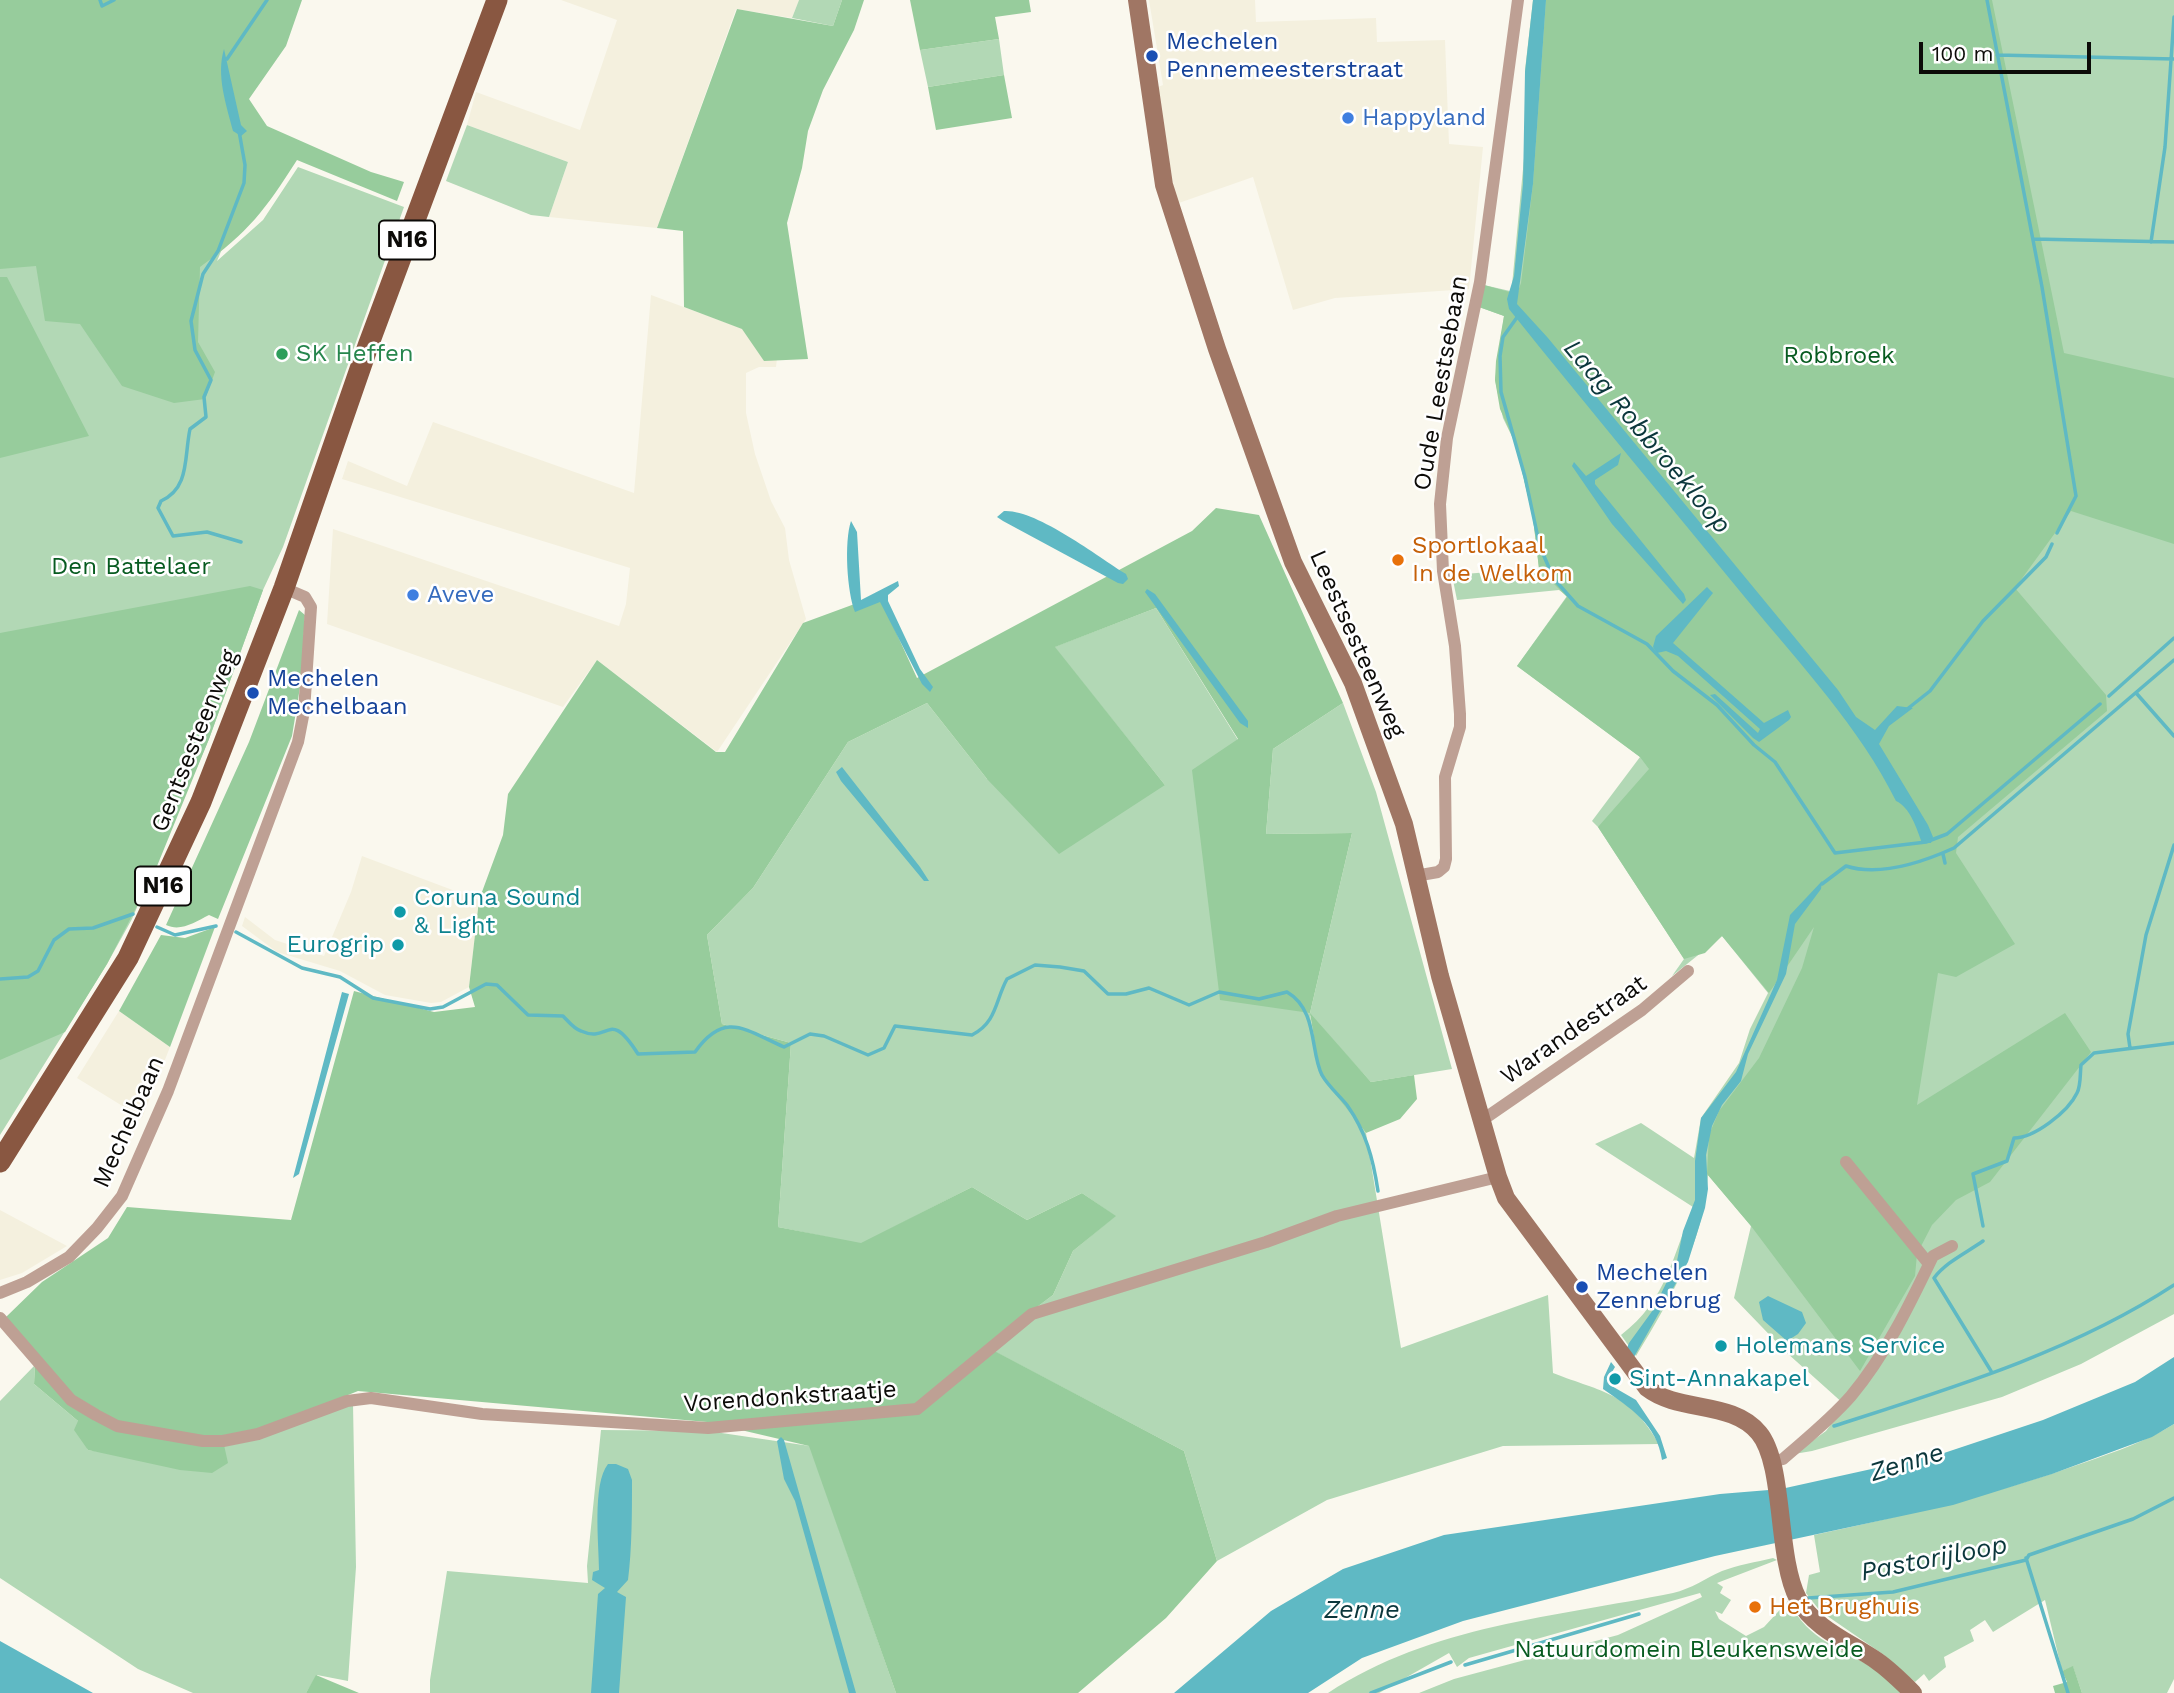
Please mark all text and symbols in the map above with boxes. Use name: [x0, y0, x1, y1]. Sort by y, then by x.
place label: Mechelen Pennemeesterstraat: [1166, 28, 1403, 84]
scale bar: [1922, 28, 2094, 72]
text: 100 m: [1932, 41, 1994, 66]
marker: Mechelen Pennemeesterstraat: [1144, 48, 1160, 64]
place label: Happyland: [1362, 104, 1486, 132]
marker: Happyland: [1340, 110, 1356, 126]
road number: N16: [379, 220, 435, 260]
street label: Oude Leestsebaan: [1408, 273, 1474, 493]
water label: Laag Robbroekloop: [1557, 334, 1737, 540]
place label: SK Heffen: [296, 340, 414, 368]
park label: Robbroek: [1783, 342, 1895, 370]
marker: SK Heffen: [274, 346, 290, 362]
place label: Sportlokaal In de Welkom: [1412, 532, 1573, 588]
street label: Leestsesteenweg: [1303, 546, 1411, 742]
marker: Sportlokaal In de Welkom: [1390, 552, 1406, 568]
park label: Den Battelaer: [51, 553, 211, 581]
place label: Aveve: [427, 581, 494, 609]
marker: Aveve: [405, 587, 421, 603]
street label: Gentsesteenweg: [145, 646, 245, 836]
place label: Mechelen Mechelbaan: [267, 665, 408, 721]
marker: Mechelen Mechelbaan: [245, 685, 261, 701]
road number: N16: [135, 866, 191, 906]
place label: Coruna Sound & Light: [414, 884, 581, 940]
marker: Coruna Sound & Light: [392, 904, 408, 920]
place label: Eurogrip: [286, 931, 384, 959]
marker: Eurogrip: [390, 937, 406, 953]
street label: Warandestraat: [1496, 969, 1652, 1091]
street label: Mechelbaan: [87, 1052, 171, 1192]
place label: Mechelen Zennebrug: [1596, 1259, 1720, 1315]
marker: Mechelen Zennebrug: [1574, 1279, 1590, 1295]
place label: Holemans Service: [1735, 1332, 1945, 1360]
marker: Holemans Service: [1713, 1338, 1729, 1354]
place label: Sint-Annakapel: [1629, 1365, 1809, 1393]
marker: Sint-Annakapel: [1607, 1371, 1623, 1387]
street label: Vorendonkstraatje: [682, 1375, 898, 1419]
water label: Zenne: [1866, 1437, 1948, 1489]
water label: Pastorijloop: [1858, 1529, 2010, 1589]
place label: Het Brughuis: [1769, 1593, 1920, 1621]
water label: Zenne: [1324, 1594, 1400, 1626]
marker: Het Brughuis: [1747, 1599, 1763, 1615]
park label: Natuurdomein Bleukensweide: [1514, 1636, 1864, 1664]

